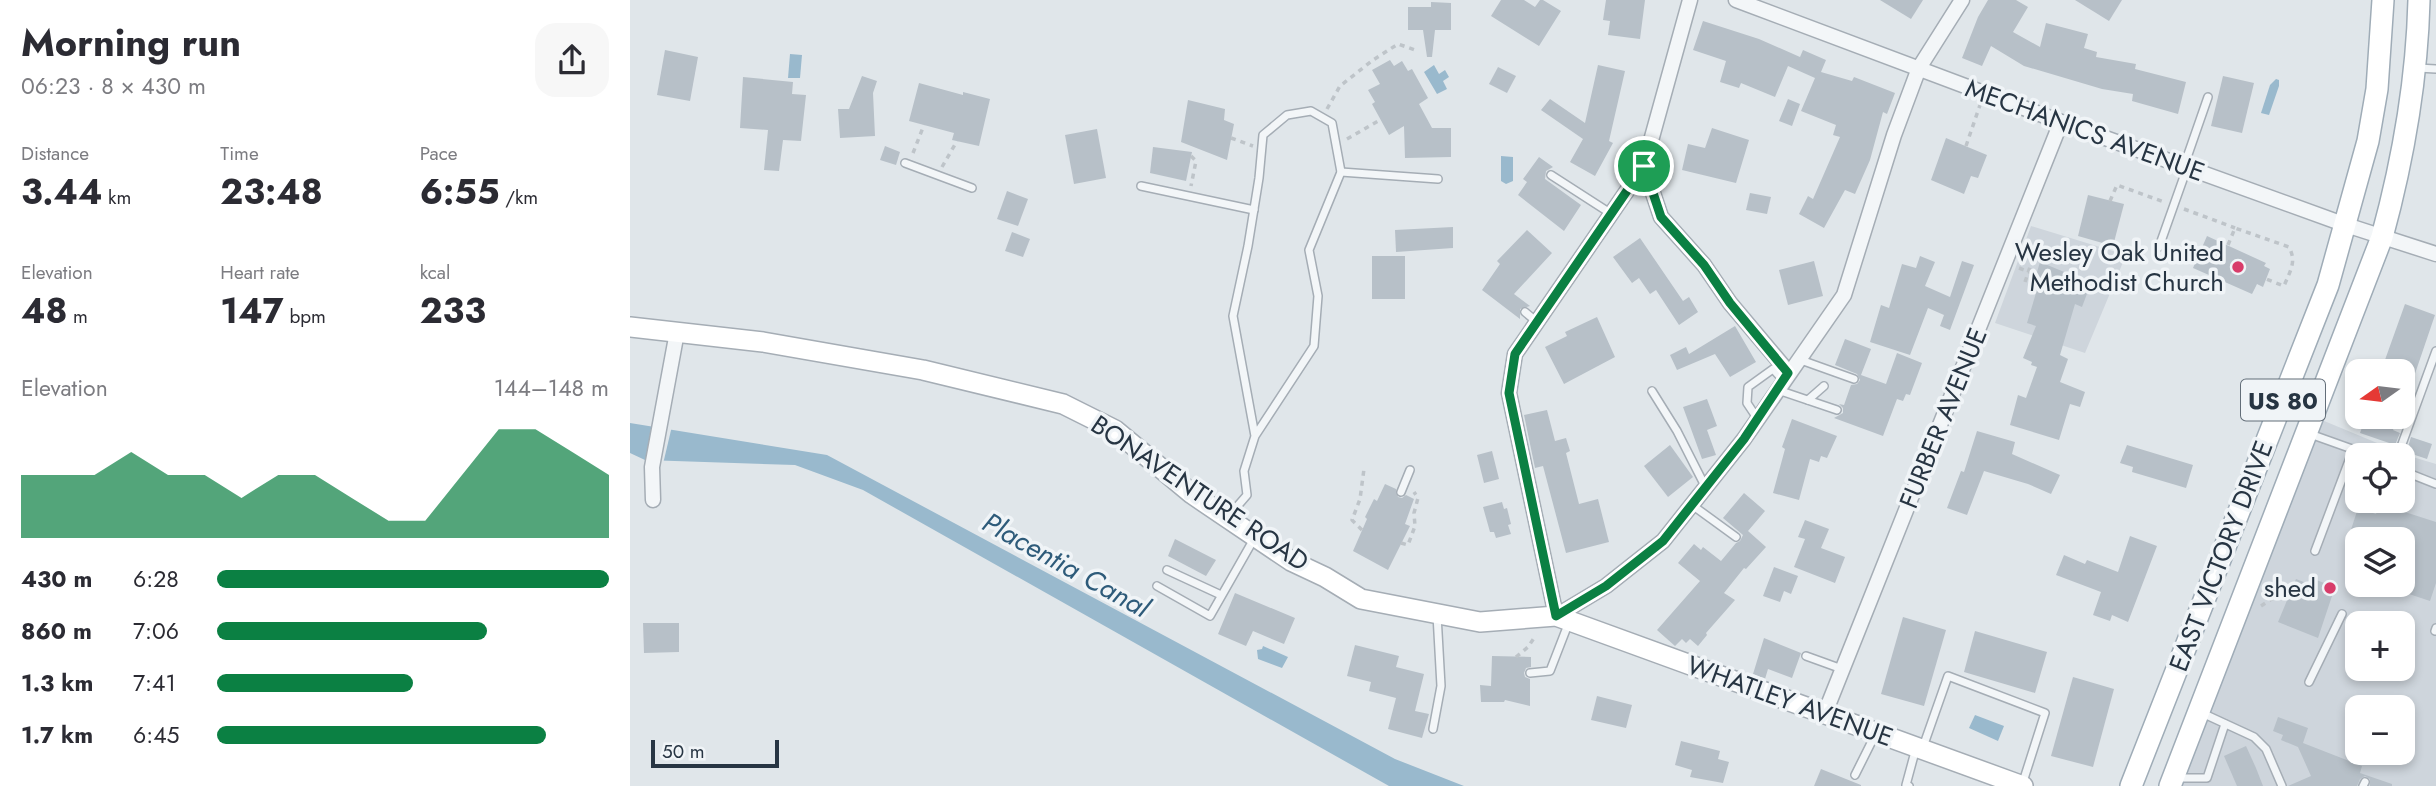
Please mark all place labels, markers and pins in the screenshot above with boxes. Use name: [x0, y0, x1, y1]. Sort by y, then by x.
pin: [1614, 136, 1674, 196]
place label: Wesley Oak United Methodist Church: [2015, 233, 2224, 301]
marker: Wesley Oak United Methodist Church: [2230, 259, 2246, 275]
place label: shed: [2264, 569, 2316, 607]
marker: shed: [2322, 580, 2338, 596]

